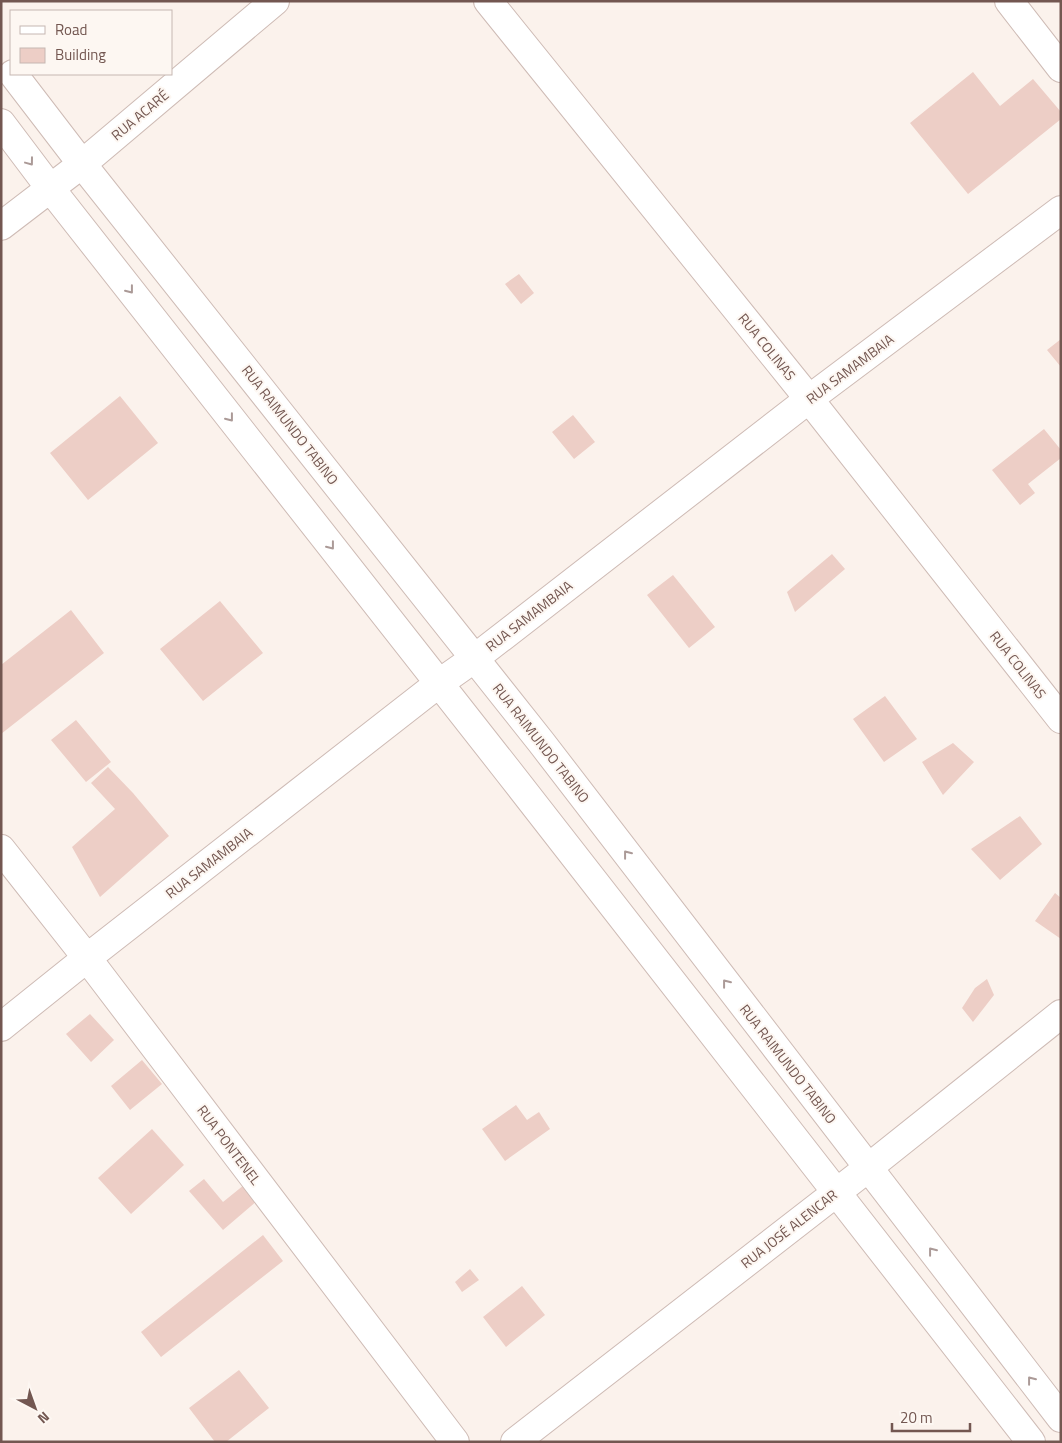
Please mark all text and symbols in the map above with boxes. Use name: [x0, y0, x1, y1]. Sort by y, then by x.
legend: [10, 10, 172, 75]
text: Road: [55, 18, 87, 41]
text: Building: [55, 43, 106, 66]
street label: RUA ACARÉ: [106, 84, 173, 145]
one-way arrow: [25, 156, 33, 165]
one-way arrow: [125, 285, 134, 294]
street label: RUA COLINAS: [734, 309, 801, 385]
street label: RUA SAMAMBAIA: [801, 328, 899, 409]
street label: RUA RAIMUNDO TABINO: [237, 360, 344, 489]
one-way arrow: [225, 412, 233, 421]
one-way arrow: [325, 540, 333, 549]
street label: RUA SAMAMBAIA: [481, 575, 577, 656]
street label: RUA COLINAS: [985, 626, 1052, 703]
street label: RUA RAIMUNDO TABINO: [488, 678, 595, 807]
street label: RUA SAMAMBAIA: [161, 822, 257, 903]
one-way arrow: [625, 851, 633, 860]
one-way arrow: [724, 980, 732, 989]
street label: RUA RAIMUNDO TABINO: [735, 999, 842, 1128]
street label: RUA PONTENEL: [192, 1100, 267, 1189]
street label: RUA JOSÉ ALENCAR: [736, 1184, 841, 1273]
one-way arrow: [929, 1247, 938, 1257]
one-way arrow: [1028, 1376, 1037, 1385]
north arrow: [10, 1383, 60, 1433]
scale bar: [892, 1400, 970, 1432]
text: 20 m: [900, 1406, 933, 1429]
text: N: [33, 1407, 54, 1429]

